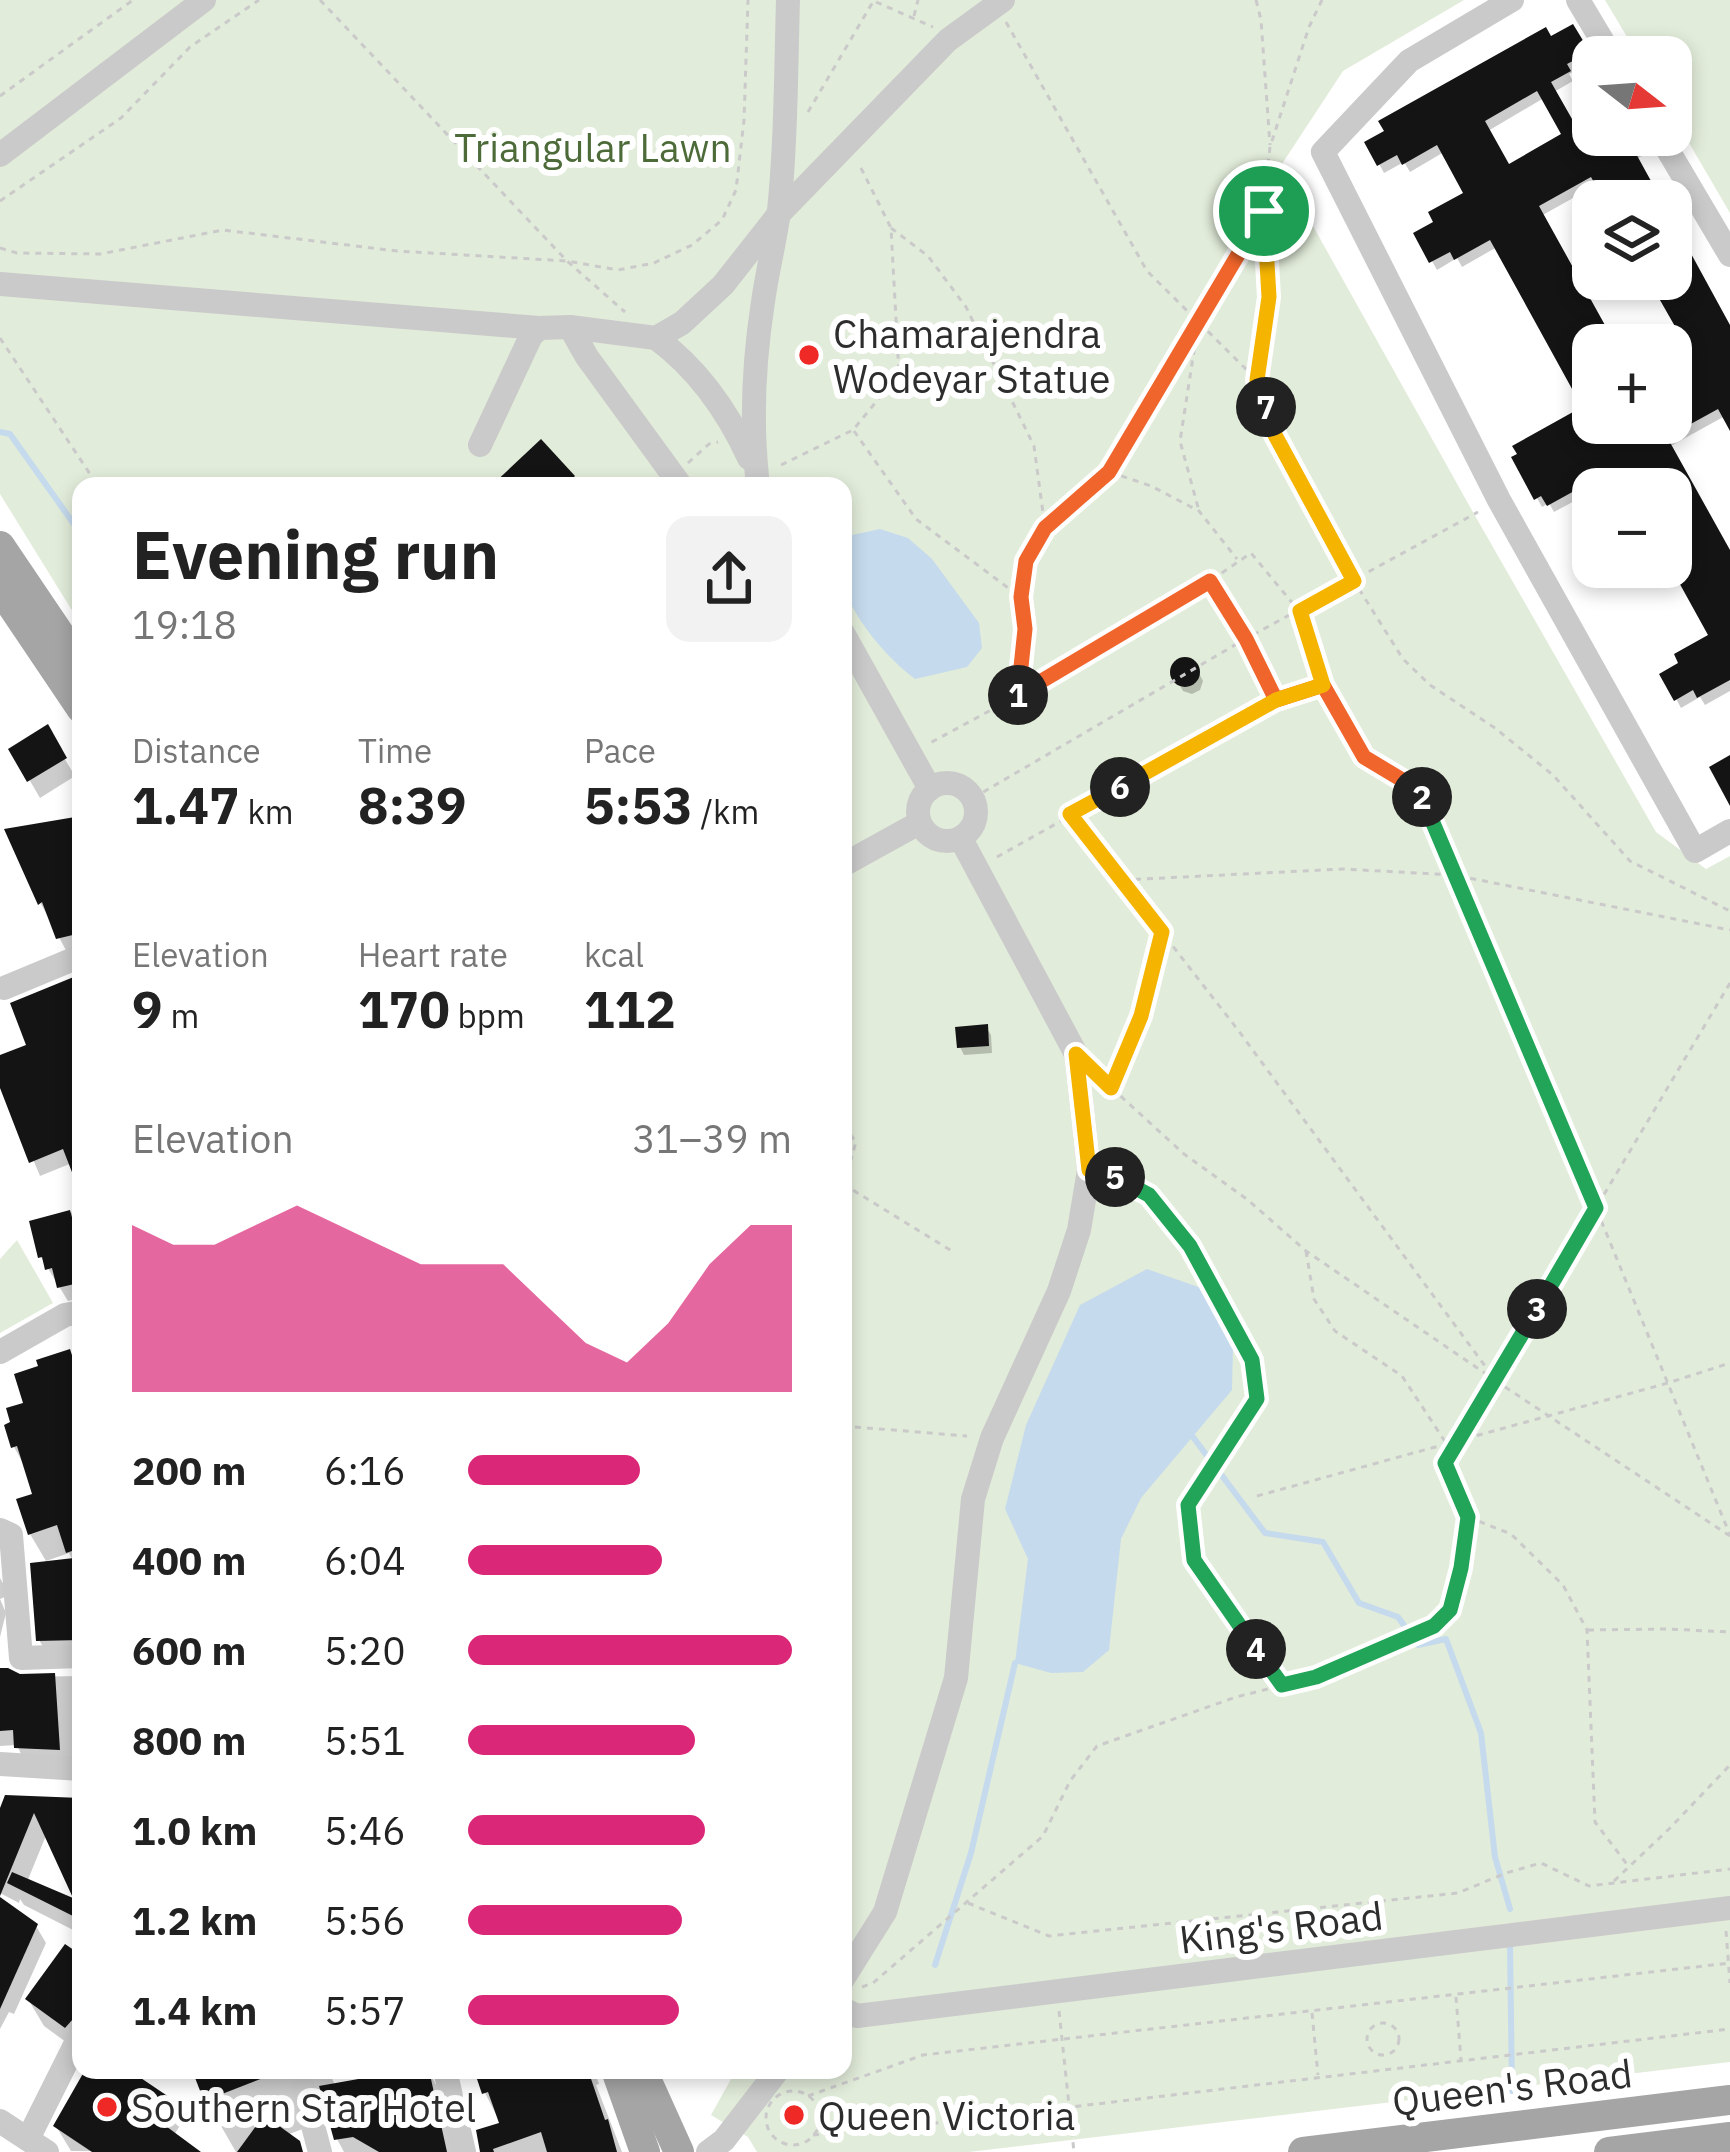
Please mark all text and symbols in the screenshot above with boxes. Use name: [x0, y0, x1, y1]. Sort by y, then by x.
north arrow: [1572, 36, 1692, 156]
map controls: [1572, 36, 1692, 588]
park label: Triangular Lawn: [454, 122, 732, 173]
pin: [1213, 160, 1315, 262]
icon: arrive: [1231, 178, 1297, 244]
button: layers: [1572, 180, 1692, 300]
place label: Chamarajendra Wodeyar Statue: [833, 308, 1111, 404]
button: +: [1572, 324, 1692, 444]
marker: Chamarajendra Wodeyar Statue: [796, 342, 822, 368]
pin: 7: [1236, 377, 1296, 437]
text: 7: [1256, 385, 1276, 428]
button: −: [1572, 468, 1692, 588]
text: Evening run: [132, 511, 499, 597]
button: share: [666, 516, 792, 642]
text: 19:18: [132, 599, 237, 650]
pin: 1: [988, 665, 1048, 725]
text: 1: [1008, 673, 1028, 716]
text: Distance: [132, 729, 261, 772]
text: Time: [358, 729, 432, 772]
text: Pace: [584, 729, 656, 772]
pin: 6: [1090, 757, 1150, 817]
text: 6: [1110, 765, 1130, 808]
pin: 2: [1392, 767, 1452, 827]
text: 1.47: [132, 772, 240, 838]
text: 8:39: [358, 772, 467, 838]
text: 5:53: [584, 772, 693, 838]
text: 2: [1412, 775, 1432, 818]
text: km: [240, 790, 294, 833]
text: /km: [693, 790, 759, 833]
text: Elevation: [132, 933, 269, 976]
text: Heart rate: [358, 933, 508, 976]
text: kcal: [584, 933, 644, 976]
text: 9: [132, 976, 163, 1042]
text: 170: [358, 976, 450, 1042]
text: 112: [584, 976, 676, 1042]
text: m: [163, 994, 199, 1037]
text: bpm: [450, 994, 525, 1037]
text: Elevation: [132, 1113, 294, 1164]
text: 31–39 m: [632, 1113, 792, 1164]
pin: 5: [1085, 1147, 1145, 1207]
text: 5: [1105, 1155, 1125, 1198]
pin: 3: [1507, 1279, 1567, 1339]
text: 3: [1527, 1287, 1547, 1330]
text: 200 m: [132, 1445, 246, 1496]
text: 6:16: [324, 1445, 406, 1496]
text: 400 m: [132, 1535, 246, 1586]
text: 6:04: [324, 1535, 406, 1586]
pin: 4: [1226, 1619, 1286, 1679]
text: 600 m: [132, 1625, 246, 1676]
text: 5:20: [324, 1625, 406, 1676]
text: 4: [1246, 1627, 1266, 1670]
text: 800 m: [132, 1715, 246, 1766]
text: 5:51: [324, 1715, 406, 1766]
text: 1.0 km: [132, 1805, 257, 1856]
text: 5:46: [324, 1805, 406, 1856]
street label: King's Road: [1176, 1889, 1386, 1965]
text: 1.2 km: [132, 1895, 257, 1946]
text: 5:56: [324, 1895, 406, 1946]
text: 1.4 km: [132, 1985, 257, 2036]
text: 5:57: [324, 1985, 406, 2036]
street label: Queen's Road: [1389, 2047, 1635, 2127]
place label: Southern Star Hotel: [131, 2082, 476, 2133]
place label: Queen Victoria: [818, 2090, 1075, 2141]
marker: Southern Star Hotel: [94, 2094, 120, 2120]
marker: Queen Victoria: [781, 2102, 807, 2128]

